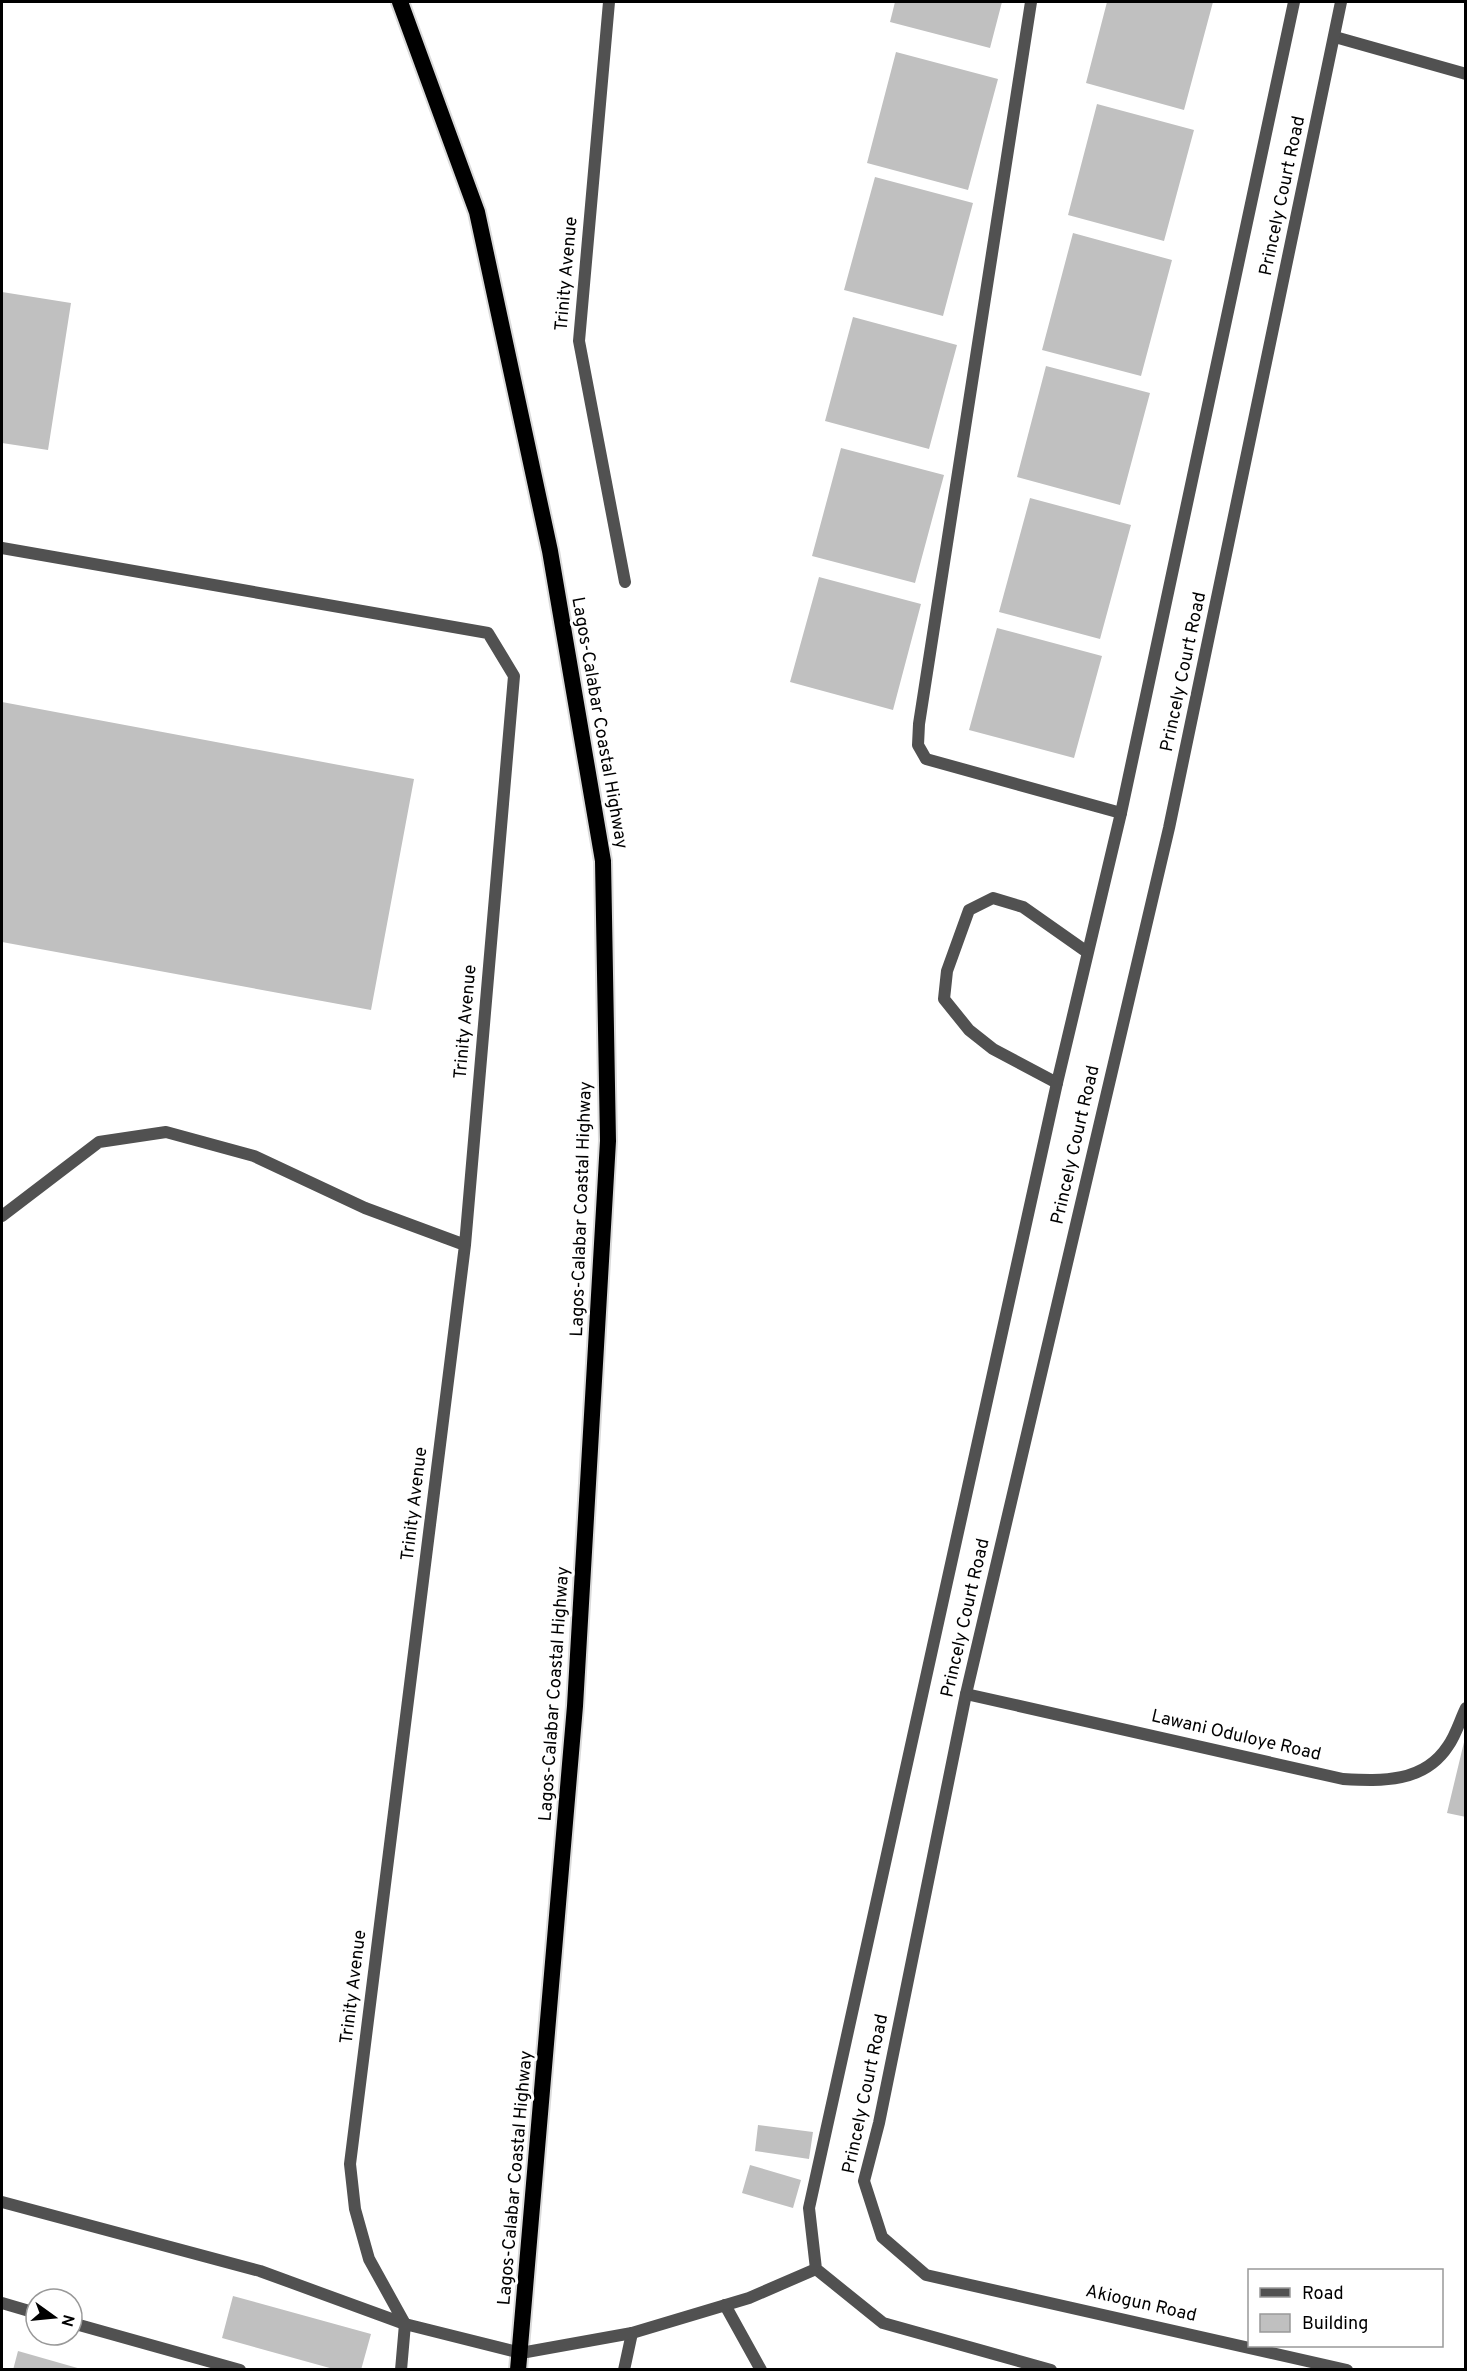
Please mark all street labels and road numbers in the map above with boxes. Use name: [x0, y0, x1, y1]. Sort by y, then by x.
street label: Princely Court Road: [1255, 114, 1311, 278]
street label: Trinity Avenue: [551, 216, 583, 332]
street label: Princely Court Road: [1156, 590, 1212, 754]
street label: Lagos-Calabar Coastal Highway: [565, 595, 633, 851]
street label: Trinity Avenue: [450, 964, 482, 1080]
street label: Princely Court Road: [1047, 1063, 1105, 1227]
street label: Lagos-Calabar Coastal Highway: [566, 1081, 598, 1337]
street label: Trinity Avenue: [397, 1446, 433, 1562]
street label: Princely Court Road: [937, 1536, 995, 1700]
street label: Lagos-Calabar Coastal Highway: [535, 1566, 575, 1822]
street label: Lawani Oduloye Road: [1149, 1705, 1323, 1767]
street label: Trinity Avenue: [336, 1929, 372, 2045]
street label: Princely Court Road: [838, 2012, 894, 2176]
street label: Lagos-Calabar Coastal Highway: [493, 2050, 539, 2306]
street label: Akiogun Road: [1083, 2280, 1199, 2328]

